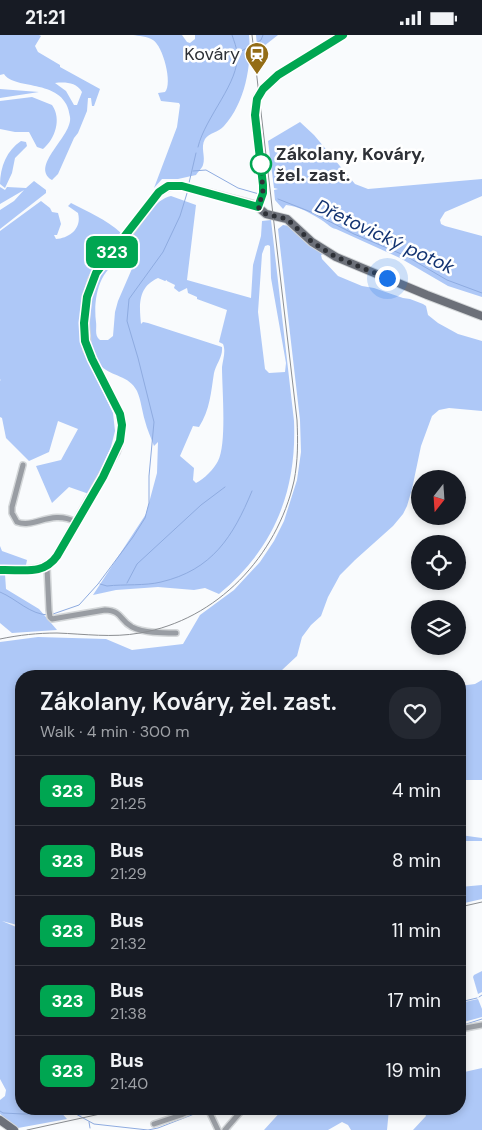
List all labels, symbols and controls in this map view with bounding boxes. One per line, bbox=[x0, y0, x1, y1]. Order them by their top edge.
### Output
text: 21:21 bbox=[25, 5, 66, 30]
station icon: Kováry bbox=[244, 41, 270, 75]
place label: Kováry bbox=[184, 42, 240, 66]
place label: Zákolany, Kováry, žel. zast. bbox=[276, 142, 425, 187]
marker: Zákolany, Kováry, žel. zast. bbox=[250, 153, 272, 175]
water label: Dřetovický potok bbox=[311, 193, 459, 280]
line badge: 323 bbox=[83, 236, 141, 268]
text: 323 bbox=[96, 240, 128, 264]
your location bbox=[375, 266, 400, 291]
north arrow bbox=[411, 470, 466, 525]
map controls bbox=[411, 470, 466, 655]
button: locate bbox=[411, 535, 466, 590]
button: layers bbox=[411, 600, 466, 655]
text: Zákolany, Kováry, žel. zast. bbox=[40, 686, 337, 717]
button: heart bbox=[389, 687, 441, 739]
text: Walk · 4 min · 300 m bbox=[40, 721, 190, 742]
text: Bus bbox=[110, 768, 144, 793]
text: 4 min bbox=[392, 778, 441, 803]
text: 323 bbox=[51, 779, 84, 803]
text: 21:25 bbox=[110, 793, 146, 814]
text: Bus bbox=[110, 838, 144, 863]
text: 8 min bbox=[392, 848, 441, 873]
text: 323 bbox=[51, 849, 84, 873]
text: 21:29 bbox=[110, 863, 147, 884]
text: Bus bbox=[110, 908, 144, 933]
text: 11 min bbox=[392, 918, 441, 943]
text: 323 bbox=[51, 919, 84, 943]
text: 21:32 bbox=[110, 933, 146, 954]
text: Bus bbox=[110, 978, 144, 1003]
text: 17 min bbox=[387, 988, 441, 1013]
text: 323 bbox=[51, 989, 84, 1013]
text: 21:38 bbox=[110, 1003, 147, 1024]
text: Bus bbox=[110, 1048, 144, 1073]
text: 19 min bbox=[386, 1058, 441, 1083]
text: 323 bbox=[51, 1059, 84, 1083]
text: 21:40 bbox=[110, 1073, 148, 1094]

